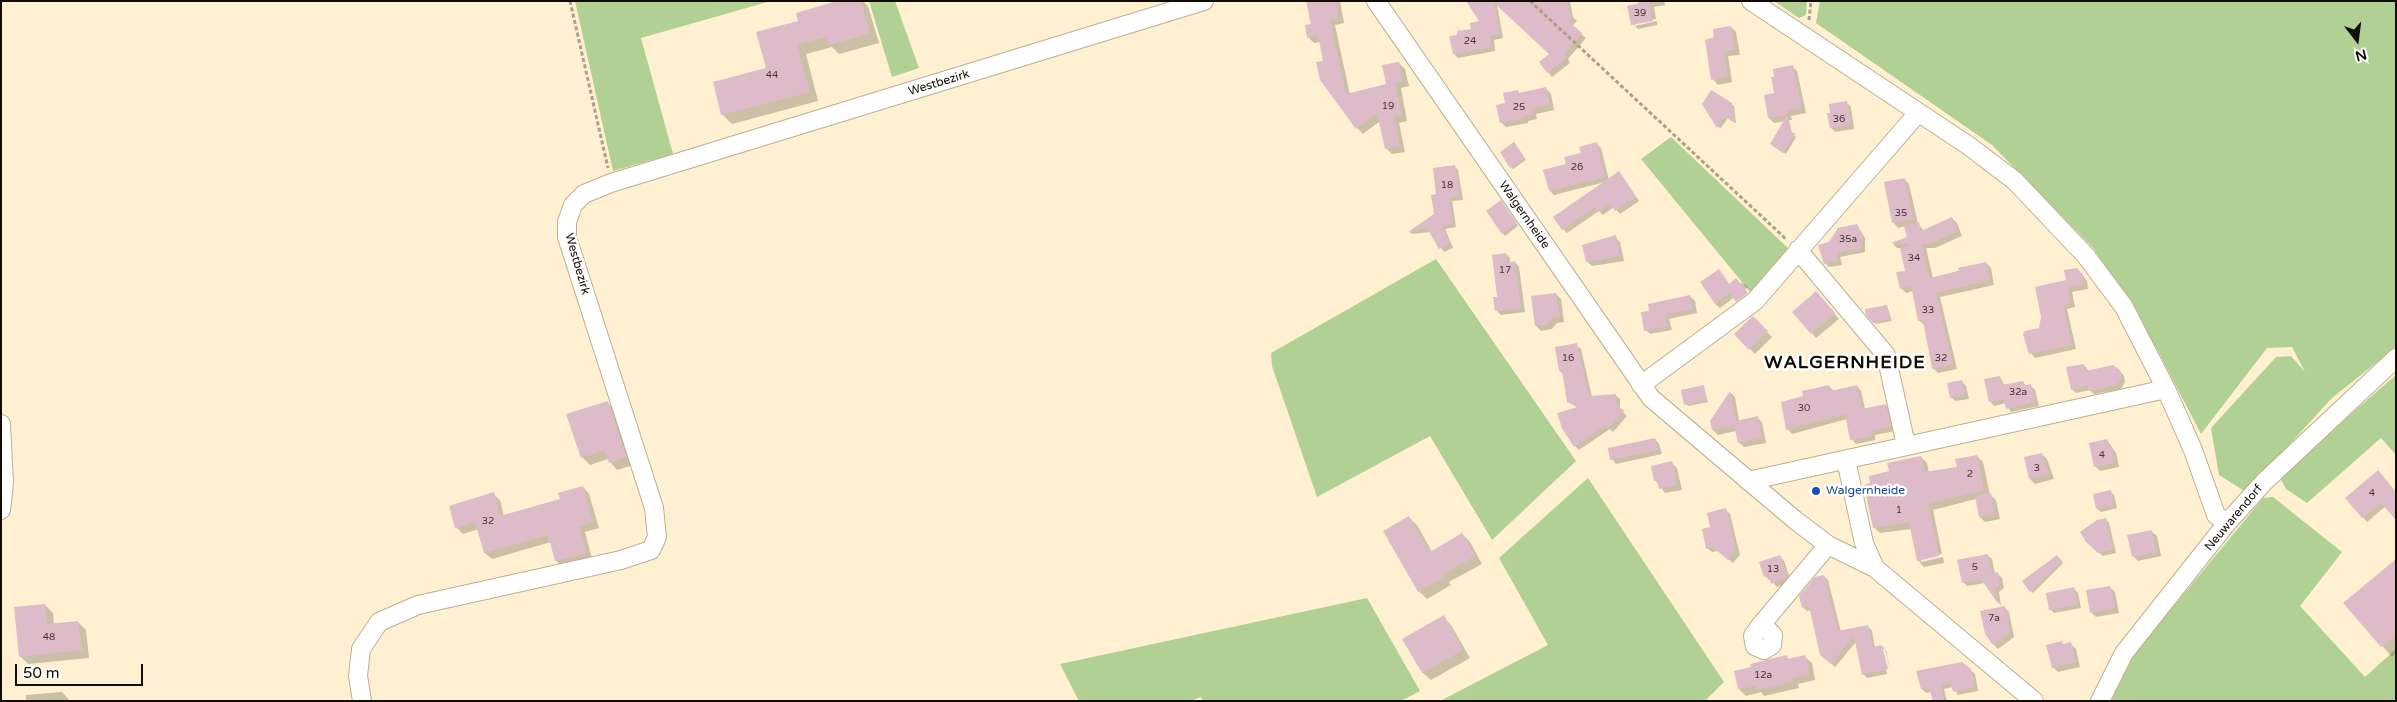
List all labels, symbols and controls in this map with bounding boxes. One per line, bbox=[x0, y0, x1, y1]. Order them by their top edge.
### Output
house number: 39 bbox=[1634, 7, 1646, 19]
north arrow bbox=[2332, 15, 2382, 65]
house number: 24 bbox=[1464, 35, 1476, 47]
text: N bbox=[2353, 45, 2369, 65]
street label: Westbezirk bbox=[907, 67, 971, 99]
house number: 44 bbox=[766, 69, 778, 81]
house number: 19 bbox=[1382, 100, 1394, 112]
house number: 25 bbox=[1513, 101, 1525, 113]
house number: 36 bbox=[1833, 113, 1845, 125]
house number: 26 bbox=[1571, 161, 1583, 173]
street label: Walgernheide bbox=[1495, 178, 1553, 252]
house number: 18 bbox=[1441, 179, 1453, 191]
house number: 35 bbox=[1895, 207, 1907, 219]
street label: Westbezirk bbox=[561, 232, 593, 296]
house number: 35a bbox=[1839, 233, 1857, 245]
house number: 34 bbox=[1908, 252, 1920, 264]
house number: 17 bbox=[1499, 264, 1511, 276]
house number: 33 bbox=[1922, 304, 1934, 316]
house number: 16 bbox=[1562, 352, 1574, 364]
district label: WALGERNHEIDE bbox=[1763, 352, 1927, 374]
house number: 32 bbox=[1935, 352, 1947, 364]
house number: 32a bbox=[2009, 386, 2027, 398]
house number: 30 bbox=[1798, 402, 1810, 414]
house number: 4 bbox=[2099, 449, 2105, 461]
house number: 3 bbox=[2034, 462, 2040, 474]
house number: 2 bbox=[1967, 468, 1973, 480]
street label: Neuwarendorf bbox=[2202, 482, 2266, 554]
place label: Walgernheide bbox=[1826, 484, 1905, 498]
marker: Walgernheide bbox=[1810, 485, 1822, 497]
house number: 4 bbox=[2369, 487, 2375, 499]
house number: 1 bbox=[1896, 504, 1902, 516]
house number: 32 bbox=[482, 515, 494, 527]
house number: 5 bbox=[1972, 561, 1978, 573]
house number: 13 bbox=[1767, 563, 1779, 575]
house number: 7a bbox=[1988, 612, 2000, 624]
house number: 48 bbox=[43, 631, 55, 643]
scale bar bbox=[18, 654, 145, 686]
text: 50 m bbox=[23, 664, 60, 682]
house number: 12a bbox=[1754, 669, 1772, 681]

